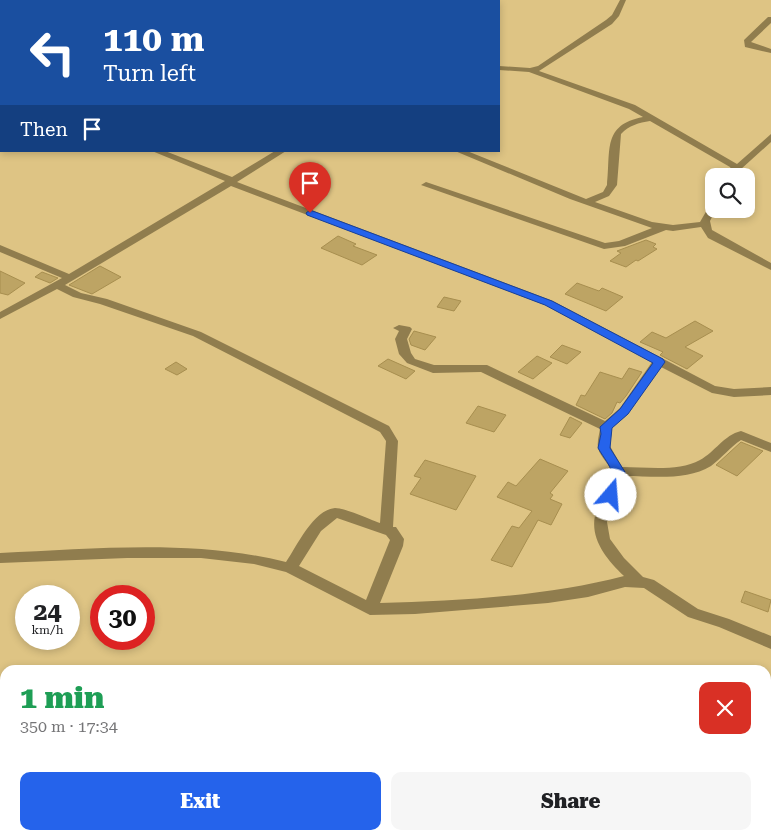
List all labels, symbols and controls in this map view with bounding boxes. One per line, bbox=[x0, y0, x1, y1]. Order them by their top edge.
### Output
text: 110 m bbox=[103, 19, 204, 60]
icon: left bbox=[20, 20, 85, 85]
text: Turn left bbox=[103, 61, 196, 86]
icon: arrive bbox=[78, 115, 106, 143]
text: Then bbox=[20, 118, 68, 141]
pin bbox=[289, 162, 331, 213]
map controls bbox=[705, 168, 755, 218]
button: search bbox=[705, 168, 755, 218]
icon: arrive bbox=[296, 169, 324, 197]
position arrow bbox=[584, 468, 636, 520]
speed limit sign: 30 bbox=[90, 585, 155, 650]
text: 24 bbox=[33, 597, 62, 626]
text: km/h bbox=[31, 623, 64, 637]
text: 1 min bbox=[20, 680, 104, 715]
button: close bbox=[699, 682, 751, 734]
text: 350 m · 17:34 bbox=[20, 717, 118, 736]
button: Exit bbox=[20, 772, 381, 830]
button: Share bbox=[391, 772, 751, 830]

